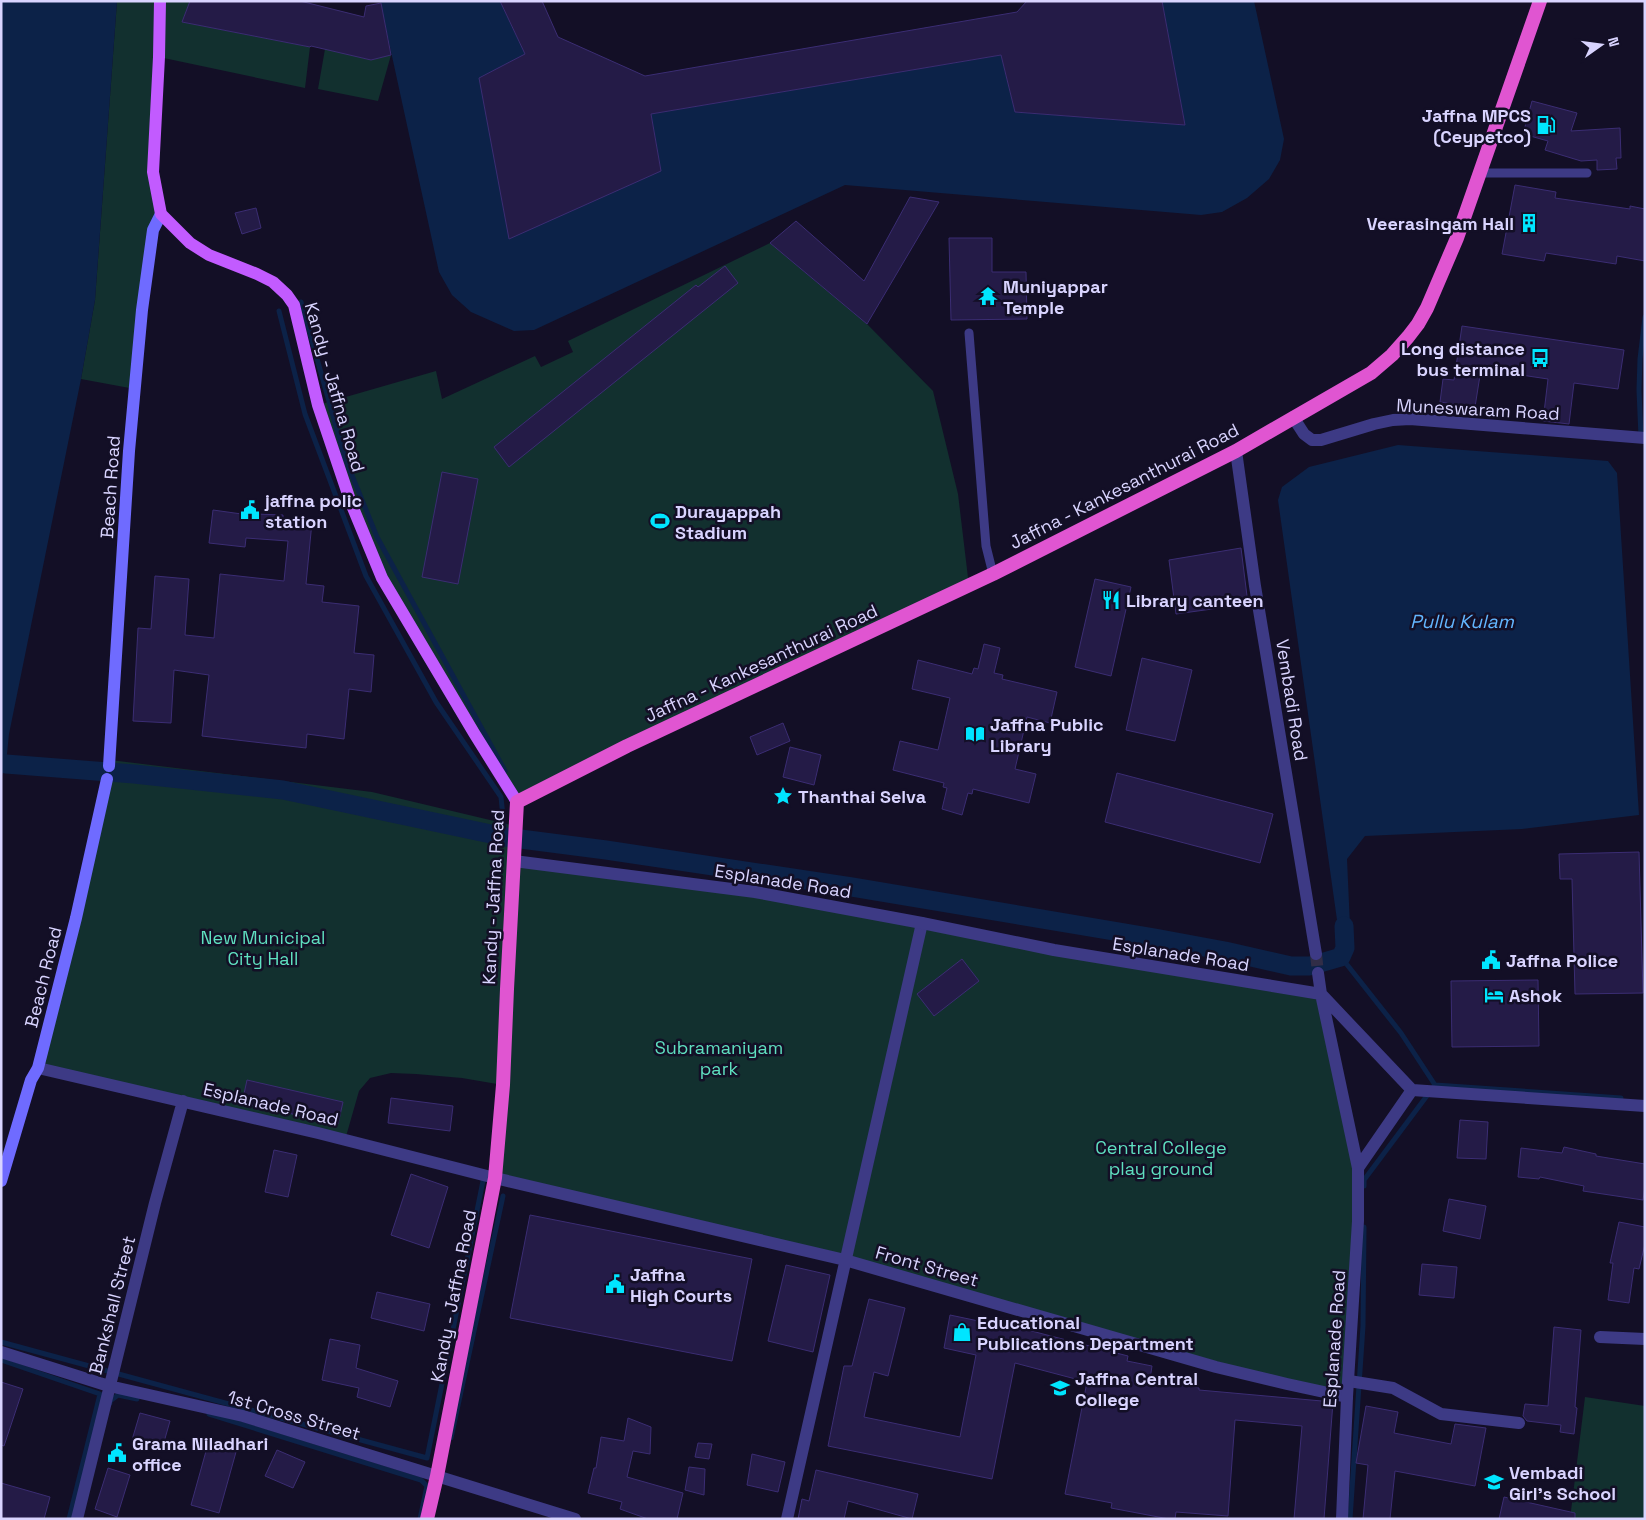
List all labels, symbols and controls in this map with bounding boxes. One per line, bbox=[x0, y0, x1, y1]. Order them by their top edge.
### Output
north arrow bbox=[1576, 20, 1626, 70]
text: N bbox=[1604, 35, 1623, 49]
place label: Jaffna MPCS (Ceypetco) bbox=[1422, 104, 1531, 148]
fuel station icon: Jaffna MPCS (Ceypetco) bbox=[1535, 114, 1557, 136]
place label: Veerasingam Hall bbox=[1366, 212, 1514, 235]
building icon: Veerasingam Hall bbox=[1518, 212, 1540, 234]
place label: Muniyappar Temple bbox=[1003, 275, 1108, 319]
temple icon: Muniyappar Temple bbox=[977, 285, 999, 307]
street label: Kandy - Jaffna Road bbox=[300, 300, 370, 474]
place label: Long distance bus terminal bbox=[1401, 337, 1525, 381]
bus stop icon: Long distance bus terminal bbox=[1529, 347, 1551, 369]
street label: Muneswaram Road bbox=[1396, 393, 1560, 425]
street label: Jaffna - Kankesanthurai Road bbox=[1005, 418, 1243, 554]
street label: Beach Road bbox=[95, 435, 125, 539]
place label: jaffna polic station bbox=[264, 489, 362, 533]
public building icon: jaffna polic station bbox=[239, 499, 261, 521]
place label: Durayappah Stadium bbox=[675, 500, 781, 544]
sports icon: Durayappah Stadium bbox=[649, 510, 671, 532]
restaurant icon: Library canteen bbox=[1100, 589, 1122, 611]
place label: Library canteen bbox=[1126, 589, 1264, 612]
street label: Jaffna - Kankesanthurai Road bbox=[641, 599, 881, 727]
water label: Pullu Kulam bbox=[1410, 609, 1515, 634]
street label: Vembadi Road bbox=[1271, 637, 1313, 763]
place label: Jaffna Public Library bbox=[990, 713, 1103, 757]
library icon: Jaffna Public Library bbox=[964, 723, 986, 745]
place icon: Thanthai Selva bbox=[772, 785, 794, 807]
place label: Thanthai Selva bbox=[798, 785, 927, 808]
street label: Kandy - Jaffna Road bbox=[477, 809, 509, 985]
street label: Esplanade Road bbox=[713, 859, 853, 903]
street label: Beach Road bbox=[19, 924, 67, 1030]
park label: New Municipal City Hall bbox=[200, 926, 326, 970]
street label: Esplanade Road bbox=[1111, 932, 1251, 976]
public building icon: Jaffna Police bbox=[1480, 949, 1502, 971]
place label: Jaffna Police bbox=[1506, 949, 1618, 972]
hotel icon: Ashok bbox=[1483, 984, 1505, 1006]
place label: Ashok bbox=[1509, 984, 1562, 1007]
park label: Subramaniyam park bbox=[655, 1036, 783, 1080]
street label: Esplanade Road bbox=[201, 1077, 341, 1131]
park label: Central College play ground bbox=[1095, 1136, 1227, 1180]
street label: Kandy - Jaffna Road bbox=[425, 1208, 481, 1384]
street label: Bankshall Street bbox=[84, 1233, 140, 1377]
street label: Front Street bbox=[873, 1240, 981, 1292]
place label: Jaffna High Courts bbox=[630, 1263, 732, 1307]
street label: Esplanade Road bbox=[1318, 1269, 1350, 1409]
public building icon: Jaffna High Courts bbox=[604, 1273, 626, 1295]
place label: Educational Publications Department bbox=[977, 1311, 1194, 1355]
shop icon: Educational Publications Department bbox=[951, 1321, 973, 1343]
place label: Jaffna Central College bbox=[1075, 1367, 1198, 1411]
school or university icon: Jaffna Central College bbox=[1049, 1377, 1071, 1399]
street label: 1st Cross Street bbox=[225, 1385, 363, 1445]
place label: Grama Niladhari office bbox=[132, 1432, 268, 1476]
public building icon: Grama Niladhari office bbox=[106, 1442, 128, 1464]
place label: Vembadi Girl's School bbox=[1509, 1461, 1616, 1505]
school or university icon: Vembadi Girl's School bbox=[1483, 1471, 1505, 1493]

